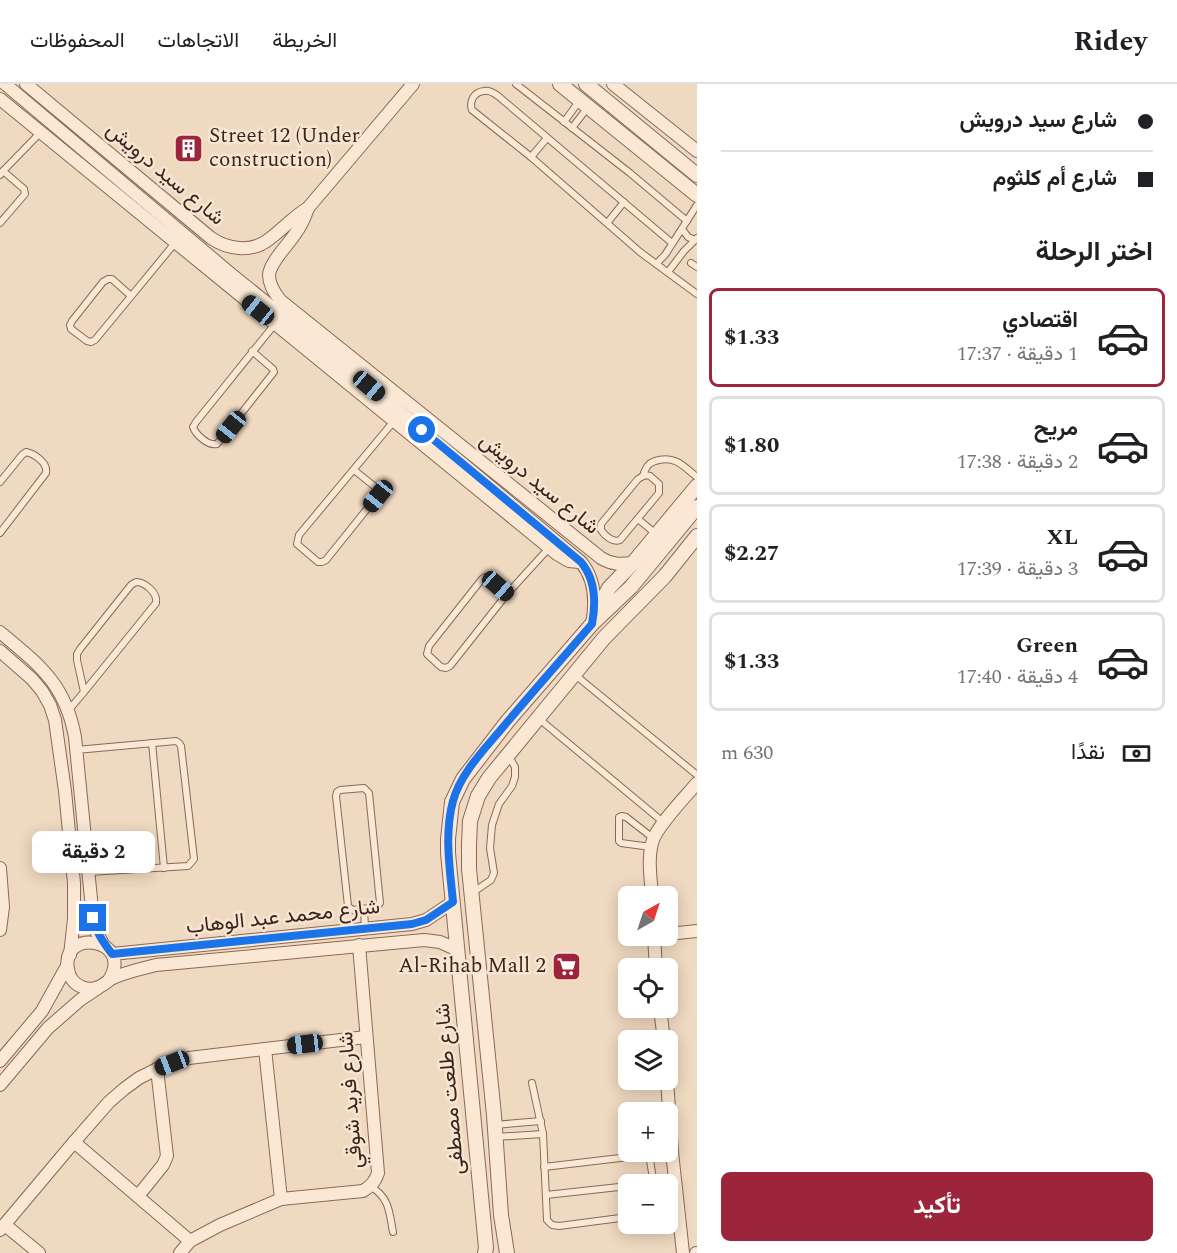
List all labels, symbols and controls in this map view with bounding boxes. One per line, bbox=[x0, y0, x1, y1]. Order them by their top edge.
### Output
text: Ridey bbox=[1073, 20, 1147, 63]
text: المحفوظات bbox=[30, 25, 125, 57]
text: الاتجاهات bbox=[158, 25, 239, 57]
text: الخريطة bbox=[272, 25, 337, 57]
text: شارع سيد درويش bbox=[960, 104, 1117, 137]
street label: شارع سيد درويش bbox=[98, 115, 232, 233]
place label: Street 12 (Under construction) bbox=[209, 120, 360, 176]
building icon: Street 12 (Under construction) bbox=[172, 132, 204, 164]
text: شارع أم كلثوم bbox=[993, 162, 1117, 195]
text: اختر الرحلة bbox=[1036, 231, 1153, 273]
car bbox=[238, 292, 278, 328]
text: اقتصادي bbox=[1002, 304, 1078, 337]
icon: car bbox=[1096, 311, 1150, 365]
text: $1.33 bbox=[724, 321, 779, 354]
text: 1 دقيقة · 17:37 bbox=[957, 339, 1078, 369]
car bbox=[349, 368, 389, 404]
car bbox=[213, 407, 249, 447]
text: مريح bbox=[1034, 412, 1078, 445]
route start bbox=[408, 416, 435, 443]
icon: car bbox=[1096, 419, 1150, 473]
street label: شارع سيد درويش bbox=[472, 425, 606, 543]
text: $1.80 bbox=[724, 429, 779, 462]
text: 2 دقيقة · 17:38 bbox=[957, 447, 1078, 477]
car bbox=[360, 476, 396, 516]
text: XL bbox=[1047, 521, 1078, 554]
icon: car bbox=[1096, 527, 1150, 581]
text: $2.27 bbox=[724, 537, 779, 570]
text: 3 دقيقة · 17:39 bbox=[957, 554, 1078, 584]
car bbox=[479, 567, 517, 605]
text: Green bbox=[1016, 629, 1078, 662]
icon: car bbox=[1096, 635, 1150, 689]
text: $1.33 bbox=[724, 645, 779, 678]
text: 4 دقيقة · 17:40 bbox=[957, 662, 1078, 692]
text: نقدًا bbox=[1071, 736, 1105, 769]
icon: cash bbox=[1120, 737, 1153, 770]
text: 630 m bbox=[721, 738, 773, 768]
callout: 2 دقيقة bbox=[32, 831, 154, 873]
text: 2 دقيقة bbox=[62, 837, 125, 867]
north arrow bbox=[618, 886, 678, 946]
map controls bbox=[618, 886, 678, 1234]
street label: شارع محمد عبد الوهاب bbox=[184, 891, 382, 943]
route end bbox=[79, 904, 106, 931]
place label: Al-Rihab Mall 2 bbox=[398, 950, 546, 982]
supermarket icon: Al-Rihab Mall 2 bbox=[551, 950, 583, 982]
button: locate bbox=[618, 958, 678, 1018]
street label: شارع طلعت مصطفى bbox=[427, 1002, 473, 1176]
street label: شارع فريد شوقي bbox=[330, 1030, 372, 1170]
button: layers bbox=[618, 1030, 678, 1090]
car bbox=[286, 1033, 324, 1055]
car bbox=[152, 1048, 192, 1078]
button: + bbox=[618, 1102, 678, 1162]
button: تأكيد bbox=[721, 1172, 1153, 1241]
button: − bbox=[618, 1174, 678, 1234]

